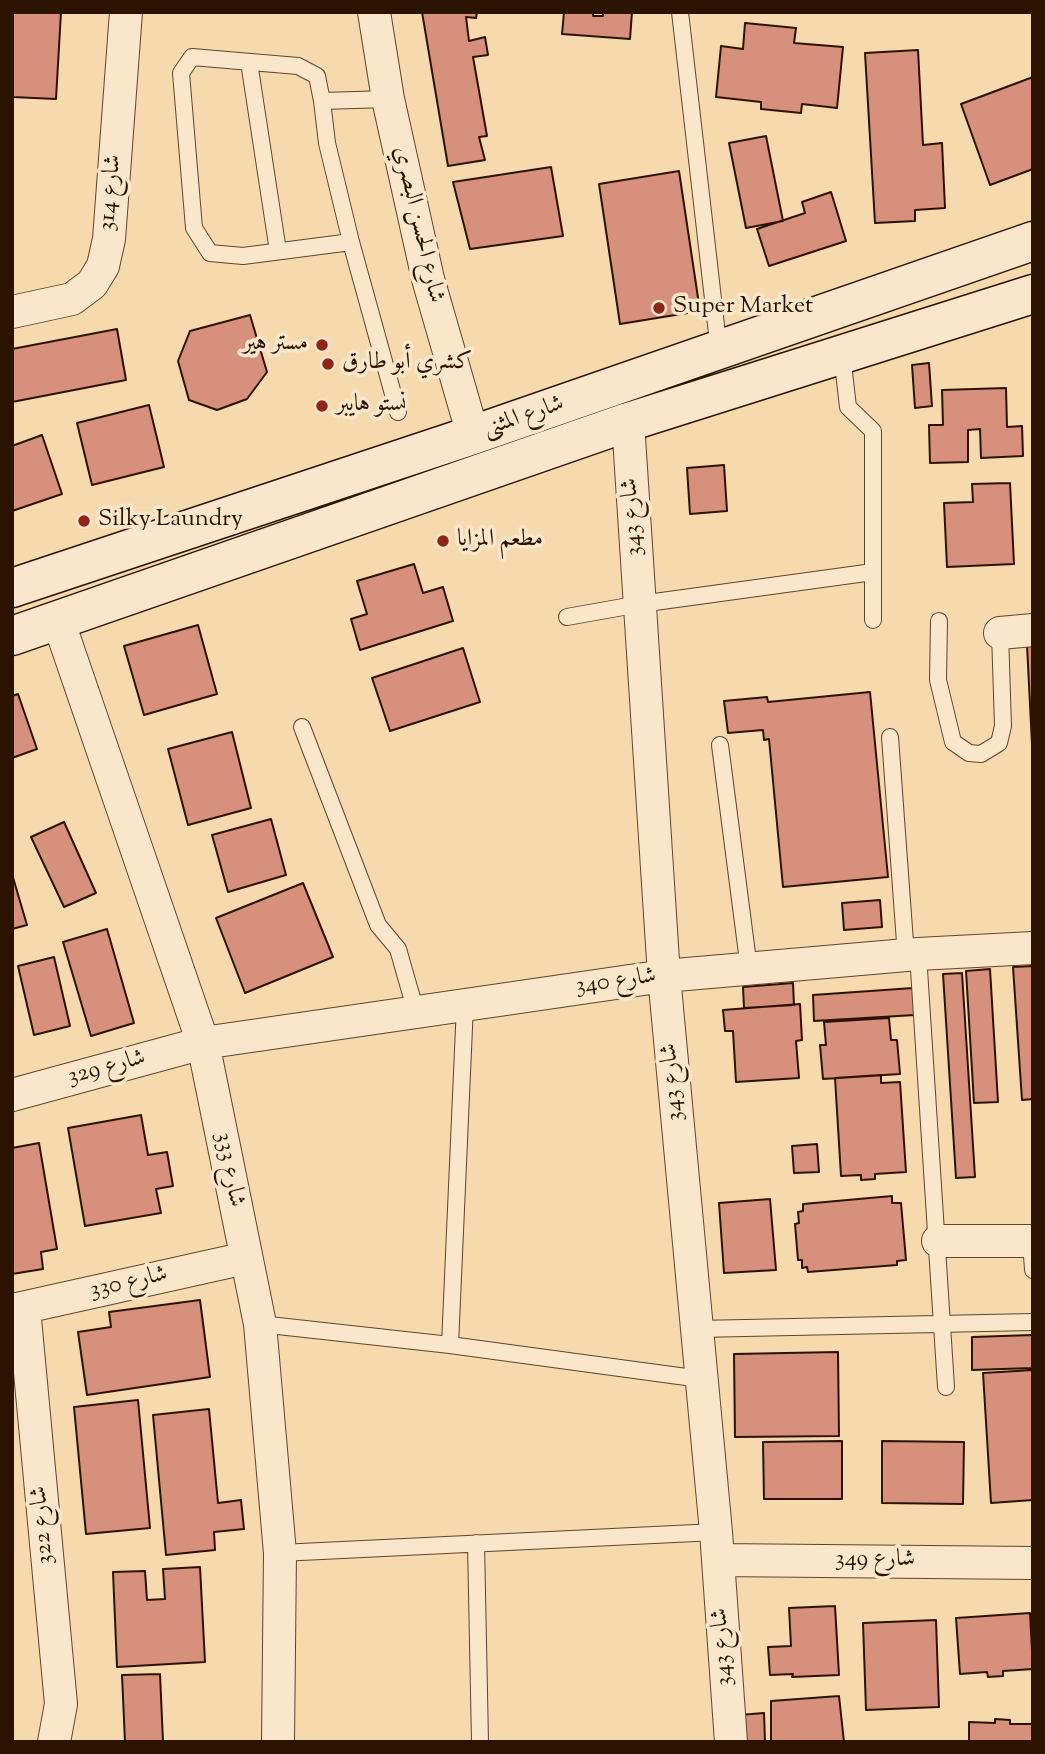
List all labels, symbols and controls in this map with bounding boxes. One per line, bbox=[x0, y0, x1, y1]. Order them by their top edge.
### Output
street label: شارع الحسن البصري bbox=[385, 144, 449, 306]
street label: شارع 314 bbox=[94, 154, 130, 232]
place label: Super Market bbox=[673, 294, 813, 322]
marker: Super Market bbox=[651, 300, 667, 316]
place label: مستر هير bbox=[243, 331, 308, 359]
marker: مستر هير bbox=[314, 337, 330, 353]
place label: كشري أبو طارق bbox=[342, 350, 472, 378]
marker: كشري أبو طارق bbox=[320, 356, 336, 372]
street label: شارع المثنى bbox=[480, 391, 568, 445]
place label: نستو هايبر bbox=[336, 392, 406, 420]
marker: نستو هايبر bbox=[314, 398, 330, 414]
street label: شارع 343 bbox=[617, 477, 651, 557]
place label: Silky Laundry bbox=[98, 507, 243, 535]
marker: Silky Laundry bbox=[76, 513, 92, 529]
place label: مطعم المزايا bbox=[457, 527, 543, 555]
marker: مطعم المزايا bbox=[435, 533, 451, 549]
street label: شارع 340 bbox=[574, 963, 658, 1003]
street label: شارع 343 bbox=[656, 1042, 692, 1122]
street label: شارع 329 bbox=[65, 1045, 149, 1093]
street label: شارع 333 bbox=[207, 1130, 249, 1210]
street label: شارع 330 bbox=[87, 1261, 171, 1307]
street label: شارع 322 bbox=[26, 1484, 62, 1566]
street label: شارع 349 bbox=[835, 1547, 915, 1575]
street label: شارع 343 bbox=[707, 1607, 741, 1687]

